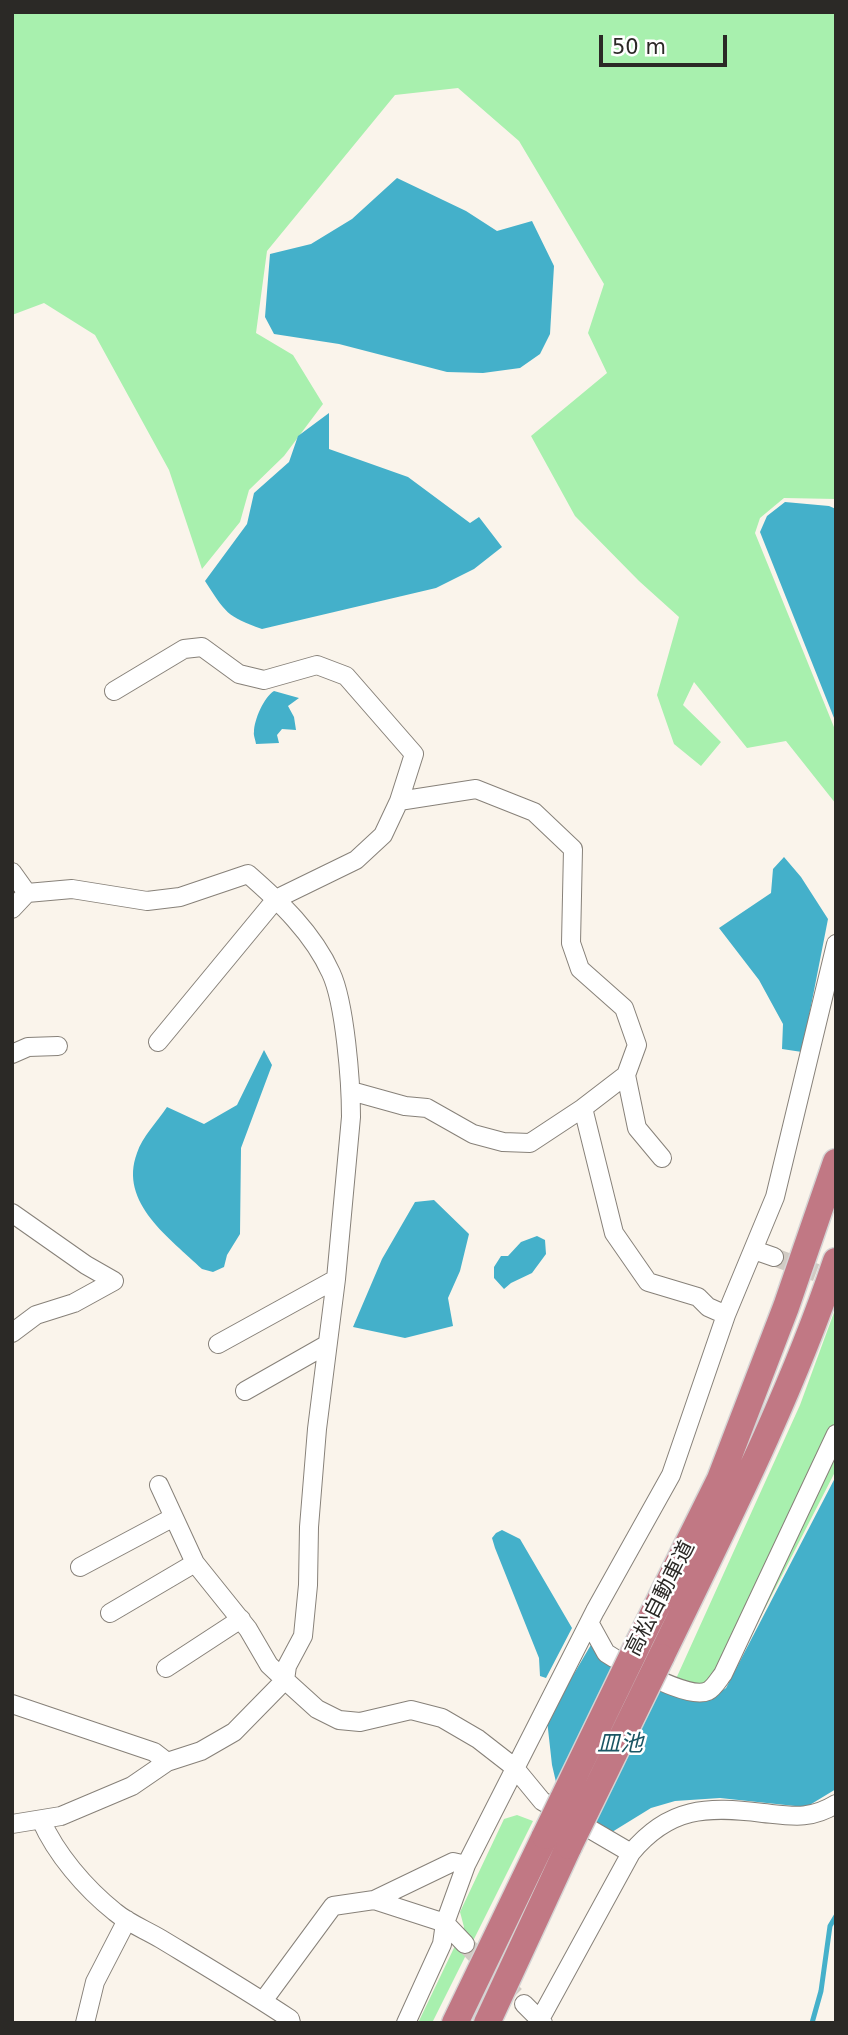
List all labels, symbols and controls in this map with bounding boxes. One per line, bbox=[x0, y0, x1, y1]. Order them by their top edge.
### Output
scale bar bbox=[603, 21, 731, 65]
text: 50 m bbox=[612, 35, 666, 59]
street label: 高松自動車道 bbox=[621, 1537, 701, 1661]
water label: 皿池 bbox=[597, 1731, 643, 1759]

